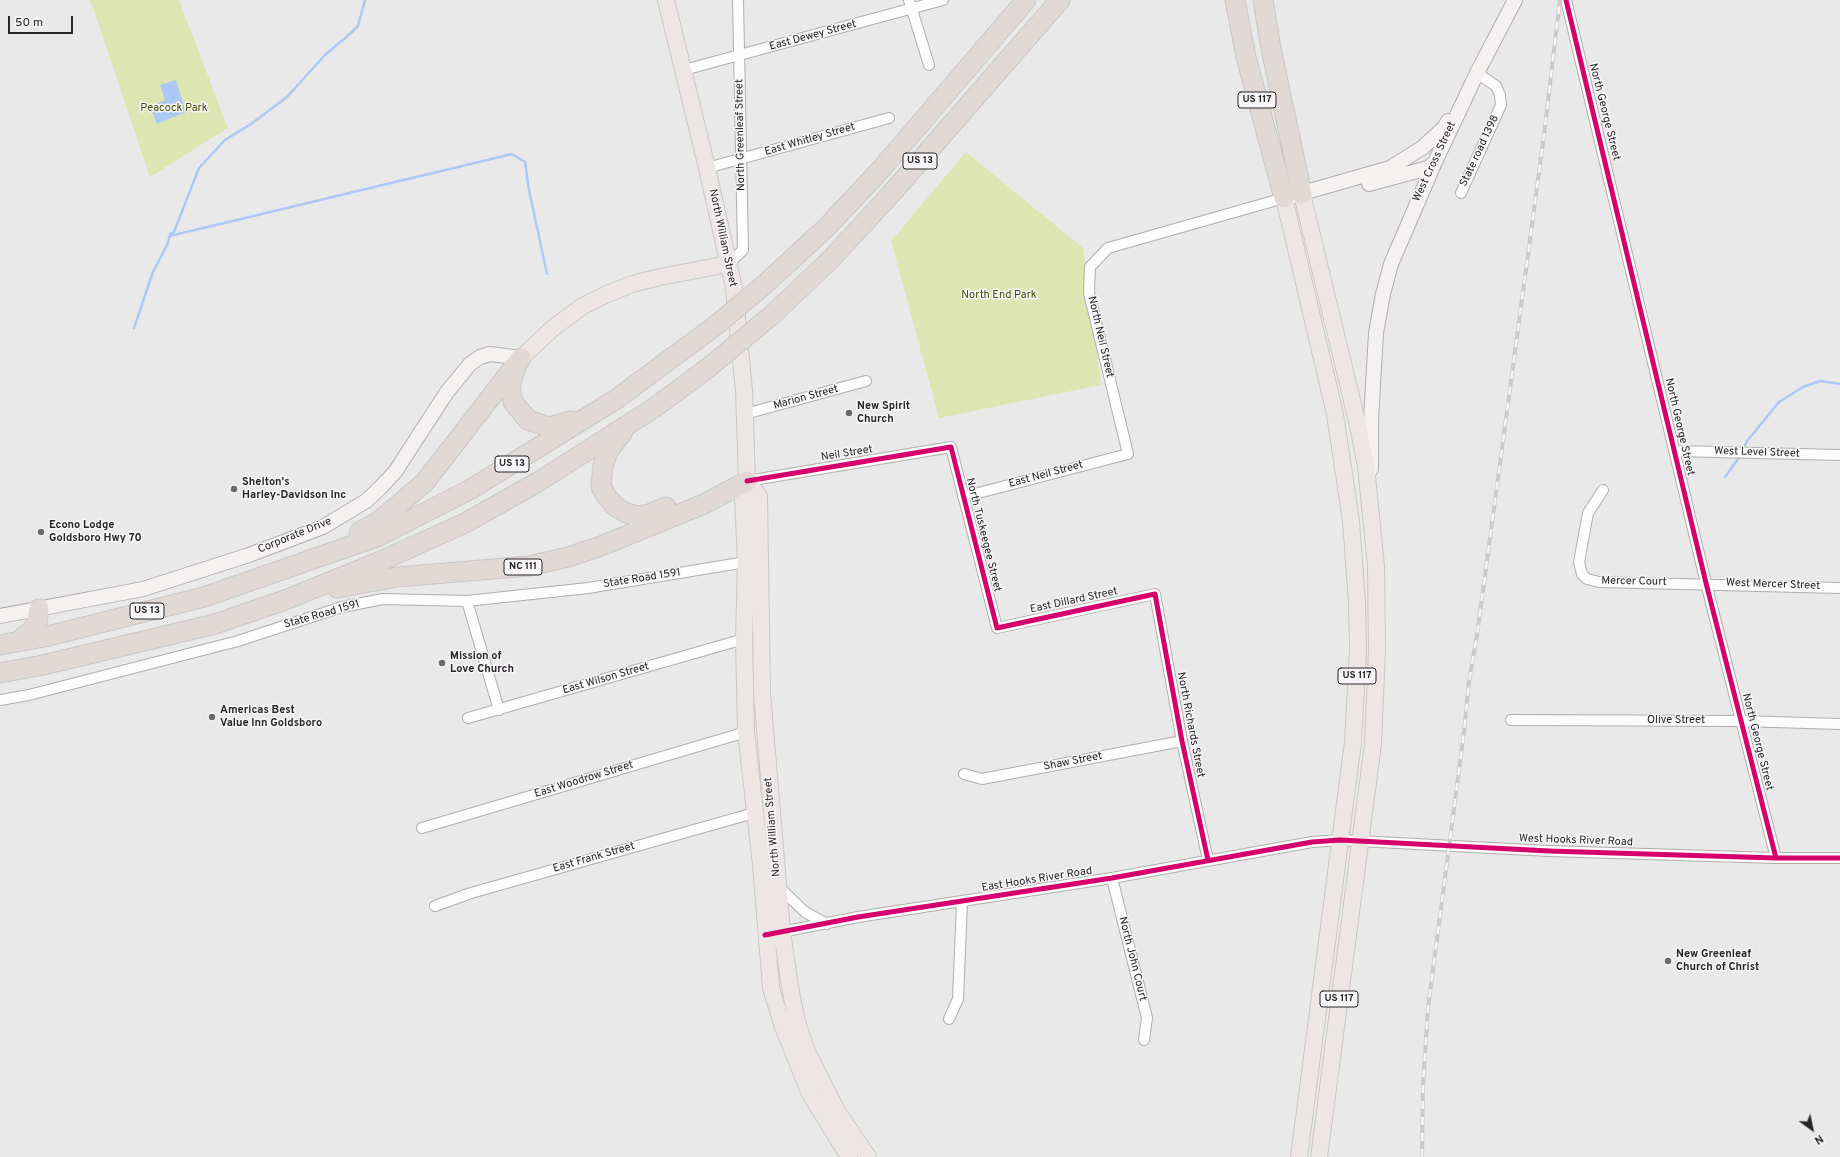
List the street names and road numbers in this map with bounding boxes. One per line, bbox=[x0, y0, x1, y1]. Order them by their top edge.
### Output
street label: East Dewey Street bbox=[768, 18, 858, 54]
street label: North George Street bbox=[1586, 62, 1622, 162]
street label: North Greenleaf Street bbox=[733, 79, 749, 191]
road number: US 117 bbox=[1238, 92, 1276, 108]
street label: State road 1398 bbox=[1458, 113, 1502, 189]
street label: West Cross Street bbox=[1411, 120, 1459, 204]
street label: East Whitley Street bbox=[763, 121, 857, 159]
road number: US 13 bbox=[903, 153, 937, 169]
street label: North William Street bbox=[705, 188, 739, 288]
street label: North Neil Street bbox=[1084, 295, 1116, 379]
street label: North George Street bbox=[1661, 377, 1697, 477]
street label: Marion Street bbox=[772, 383, 840, 413]
street label: Neil Street bbox=[820, 443, 874, 465]
street label: West Level Street bbox=[1714, 445, 1800, 461]
road number: US 13 bbox=[495, 456, 529, 472]
street label: East Neil Street bbox=[1007, 459, 1085, 491]
street label: North Tuskeegee Street bbox=[962, 477, 1004, 593]
street label: Corporate Drive bbox=[256, 515, 334, 557]
road number: NC 111 bbox=[504, 559, 542, 575]
street label: State Road 1591 bbox=[602, 566, 682, 592]
street label: Mercer Court bbox=[1601, 575, 1667, 589]
street label: West Mercer Street bbox=[1726, 577, 1820, 593]
street label: East Dillard Street bbox=[1029, 585, 1119, 617]
street label: State Road 1591 bbox=[283, 598, 361, 632]
road number: US 13 bbox=[130, 603, 164, 619]
street label: East Wilson Street bbox=[561, 660, 651, 698]
road number: US 117 bbox=[1338, 668, 1376, 684]
street label: North Richards Street bbox=[1173, 671, 1207, 779]
street label: North George Street bbox=[1739, 692, 1775, 792]
street label: Olive Street bbox=[1647, 714, 1705, 728]
street label: Shaw Street bbox=[1043, 750, 1103, 774]
street label: East Woodrow Street bbox=[533, 759, 635, 801]
street label: North William Street bbox=[762, 777, 784, 877]
street label: West Hooks River Road bbox=[1519, 832, 1633, 850]
street label: East Frank Street bbox=[552, 840, 636, 876]
street label: East Hooks River Road bbox=[981, 865, 1093, 895]
street label: North John Court bbox=[1115, 915, 1149, 1003]
road number: US 117 bbox=[1320, 991, 1358, 1007]

